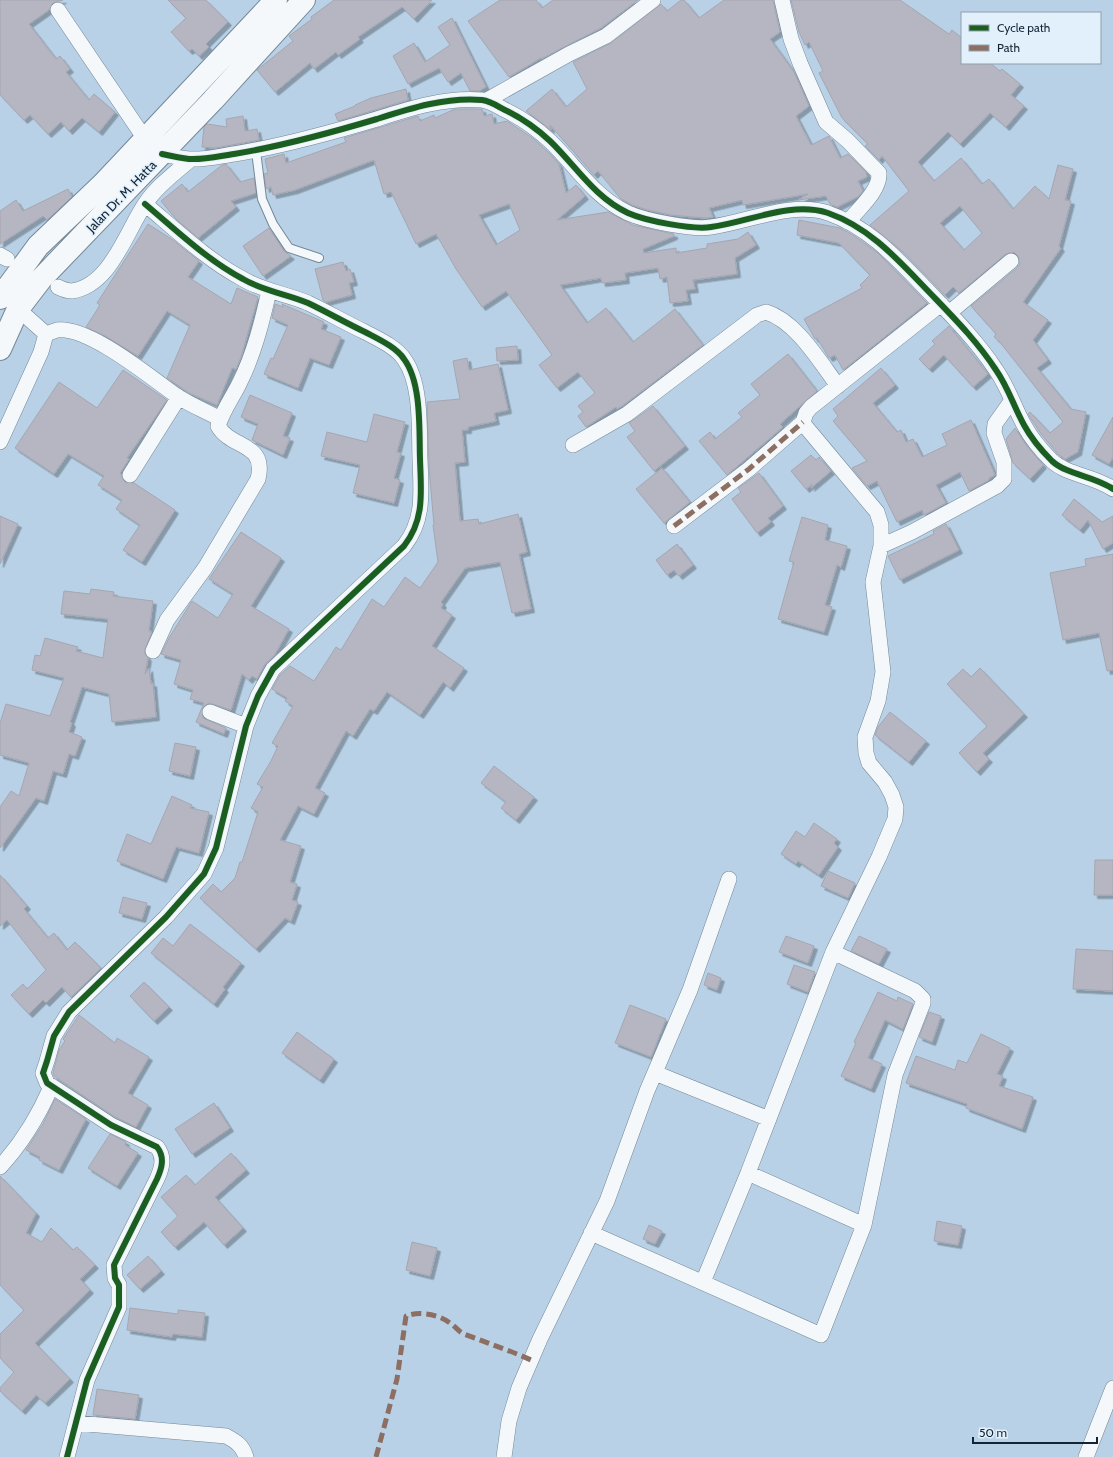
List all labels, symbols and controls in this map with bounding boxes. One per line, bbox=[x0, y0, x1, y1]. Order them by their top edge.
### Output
legend bbox=[961, 12, 1101, 64]
text: Cycle path bbox=[997, 20, 1050, 35]
text: Path bbox=[997, 40, 1020, 55]
street label: Jalan Dr. M. Hatta bbox=[82, 156, 160, 236]
scale bar bbox=[973, 1419, 1097, 1445]
text: 50 m bbox=[979, 1425, 1007, 1440]

